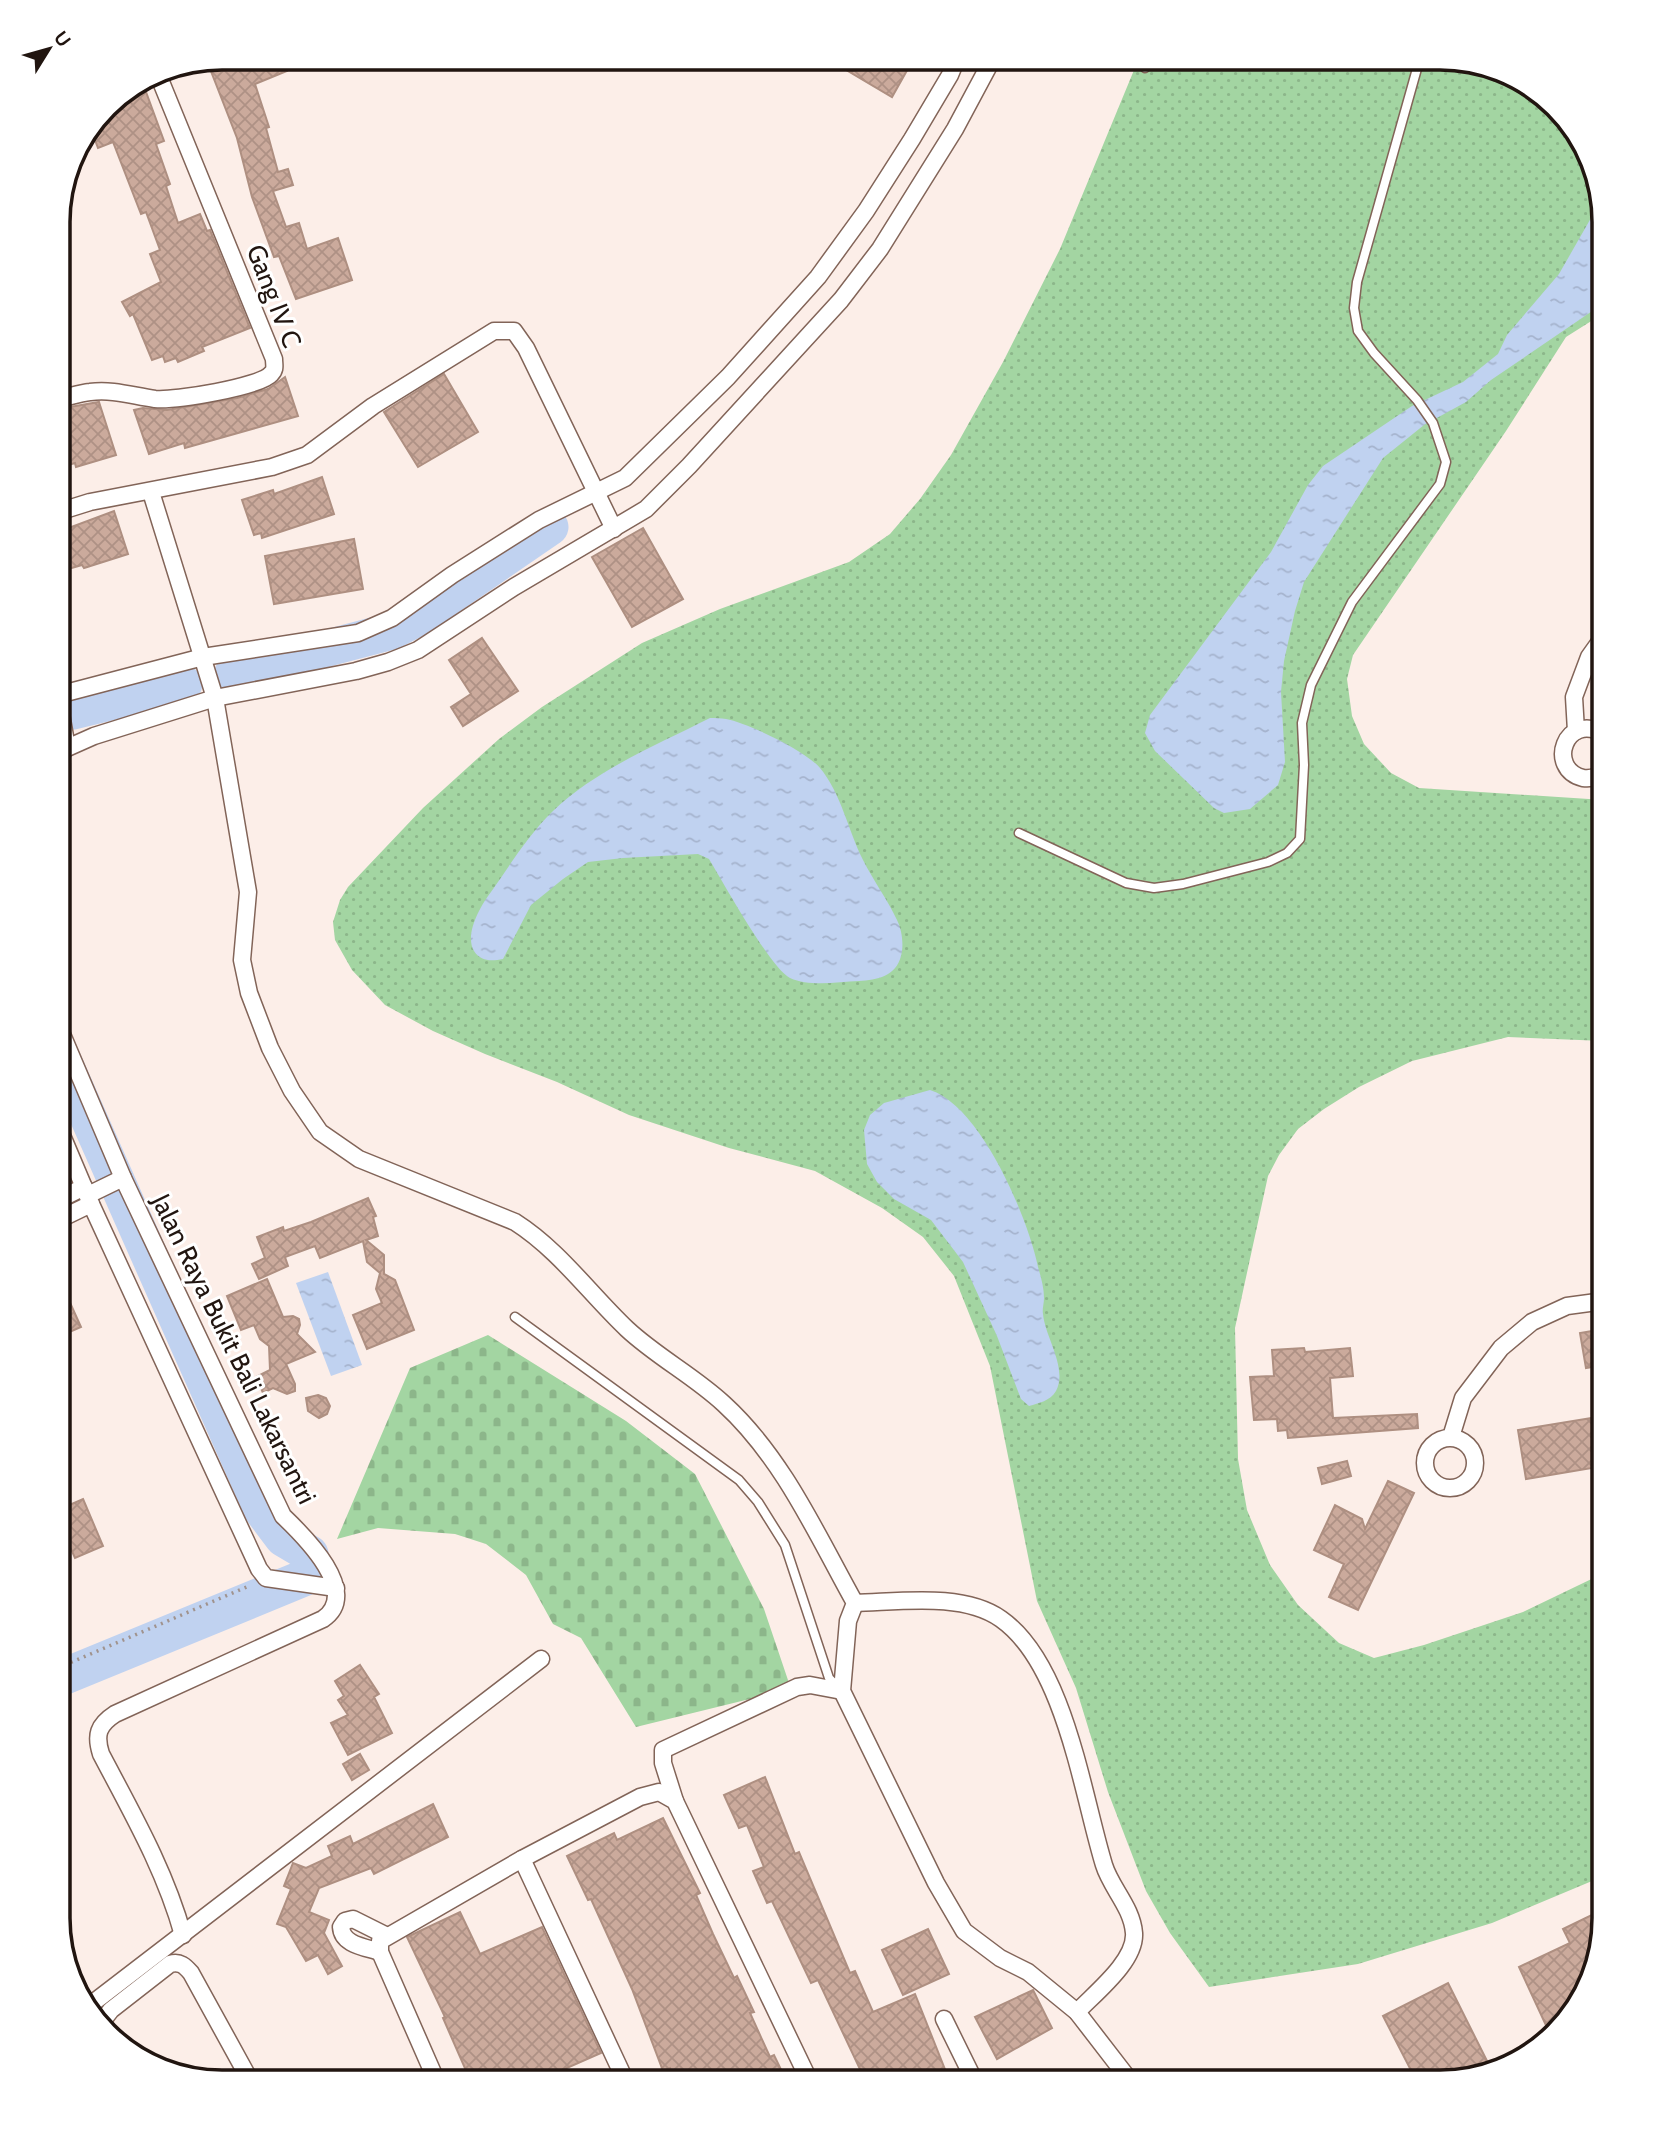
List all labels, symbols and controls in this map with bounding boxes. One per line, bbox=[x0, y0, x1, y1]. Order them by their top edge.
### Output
north arrow bbox=[14, 14, 84, 84]
text: U bbox=[49, 27, 75, 51]
street label: Gang IV C bbox=[240, 240, 308, 352]
street label: Jalan Raya Bukit Bali Lakarsantri bbox=[144, 1188, 323, 1509]

